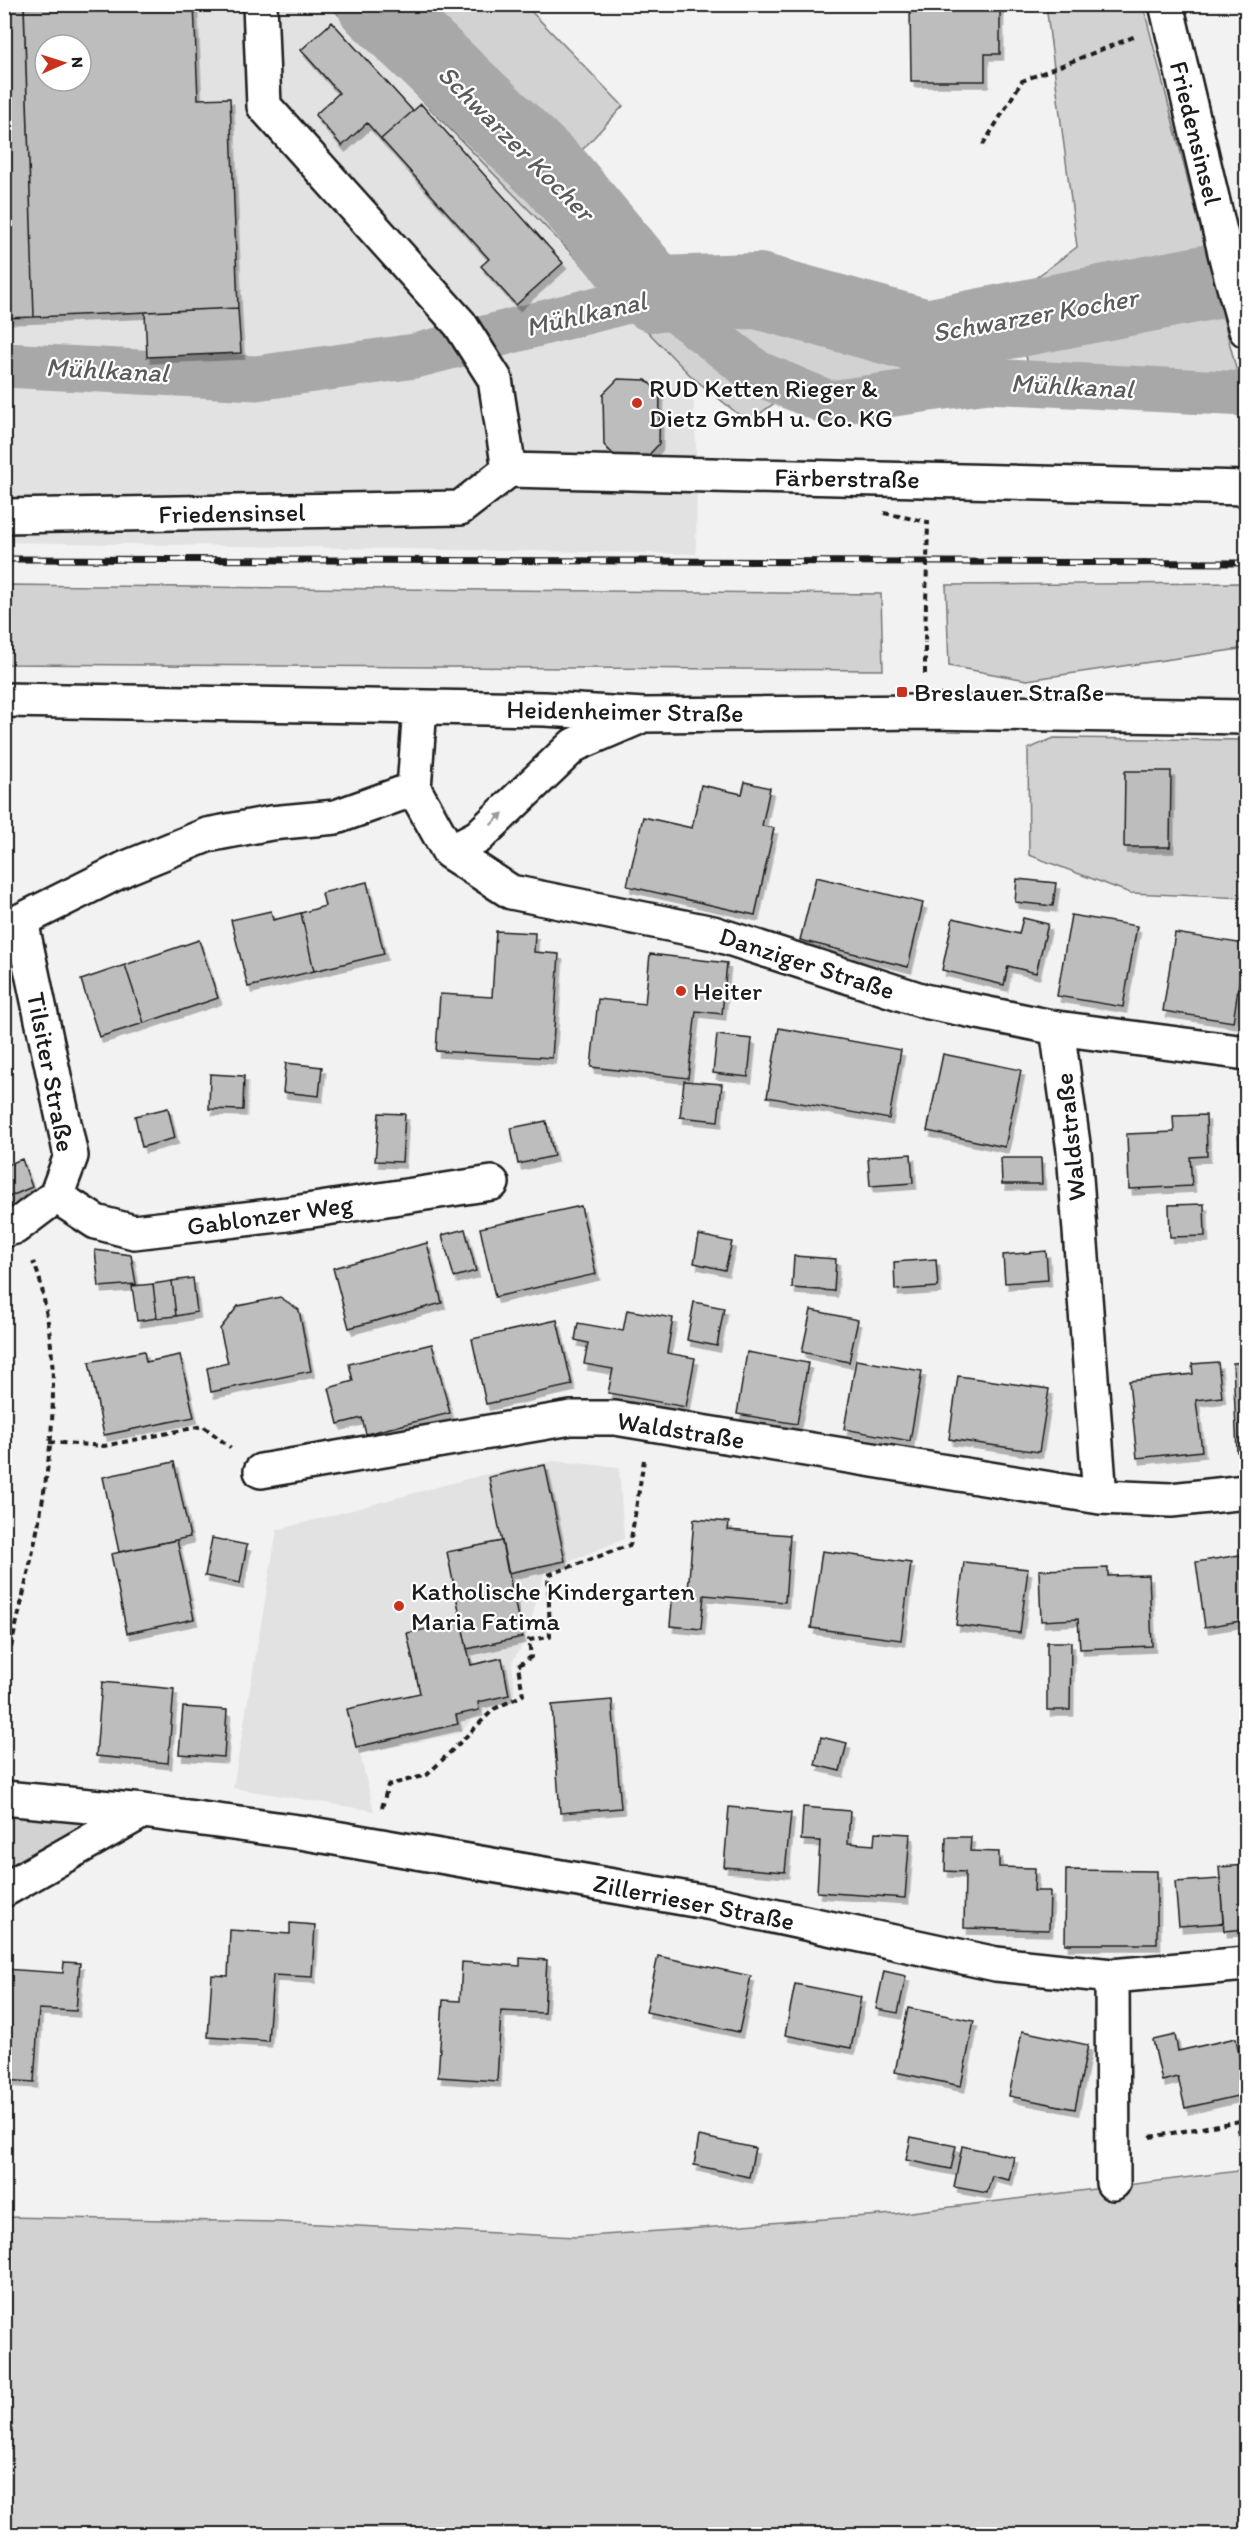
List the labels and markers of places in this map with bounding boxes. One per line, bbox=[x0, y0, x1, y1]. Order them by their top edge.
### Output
place label: RUD Ketten Rieger & Dietz GmbH u. Co. KG bbox=[649, 372, 893, 434]
marker: RUD Ketten Rieger & Dietz GmbH u. Co. KG bbox=[630, 396, 644, 410]
place label: Breslauer Straße bbox=[914, 676, 1104, 708]
marker: Breslauer Straße bbox=[895, 685, 909, 699]
place label: Heiter bbox=[693, 975, 762, 1007]
marker: Heiter bbox=[674, 984, 688, 998]
place label: Katholische Kindergarten Maria Fatima bbox=[411, 1575, 695, 1637]
marker: Katholische Kindergarten Maria Fatima bbox=[392, 1599, 406, 1613]

